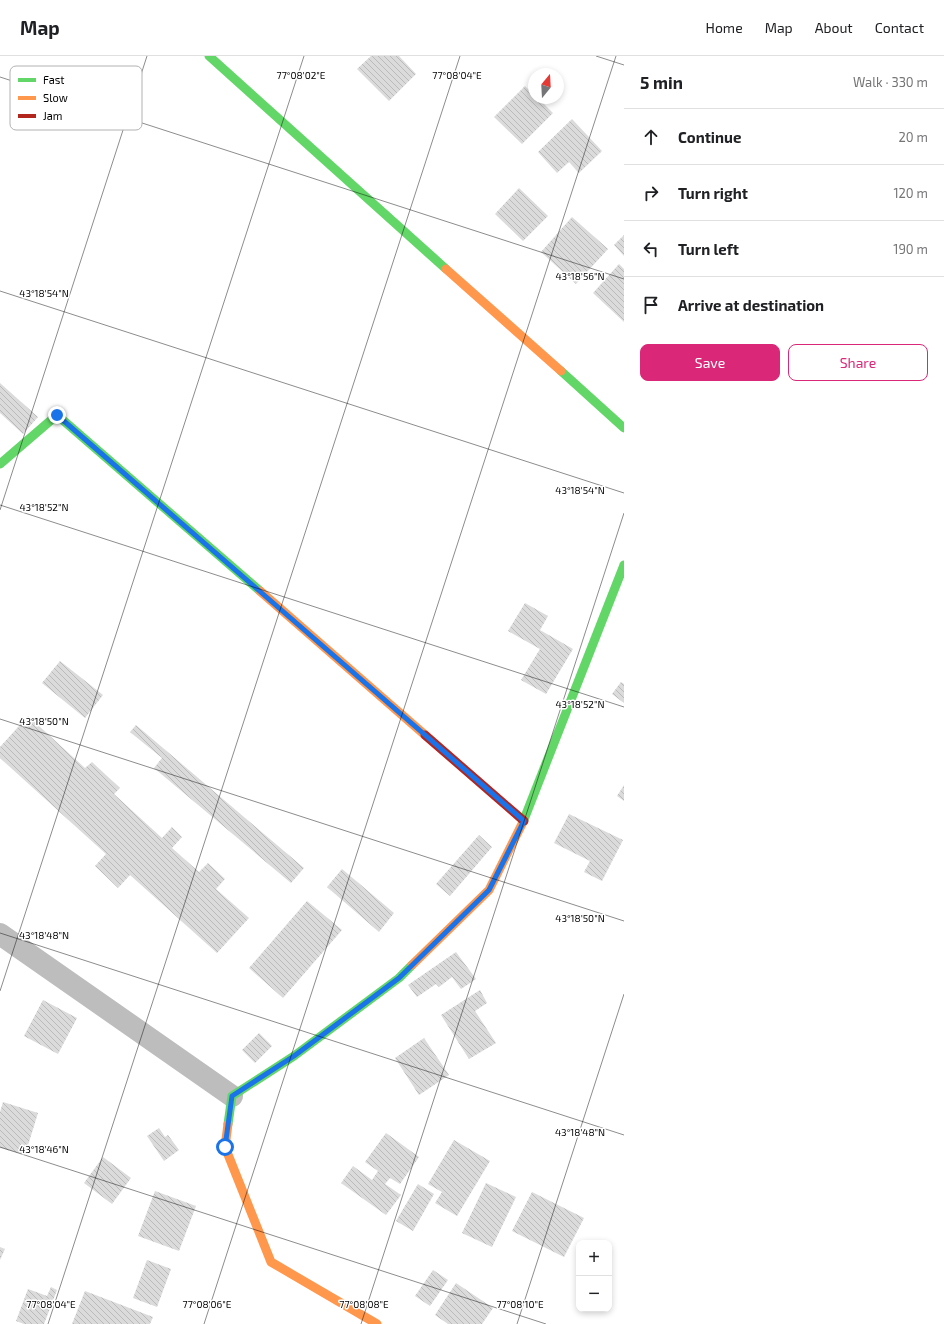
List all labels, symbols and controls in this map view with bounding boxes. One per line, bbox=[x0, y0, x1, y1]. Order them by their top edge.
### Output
text: Map bbox=[20, 16, 60, 39]
text: Home bbox=[706, 19, 743, 36]
text: Map bbox=[765, 19, 793, 36]
text: About bbox=[815, 19, 853, 36]
text: Contact bbox=[875, 19, 924, 36]
legend bbox=[10, 66, 142, 130]
north arrow bbox=[528, 68, 564, 104]
text: 77°08'02"E bbox=[277, 69, 326, 81]
text: 77°08'04"E bbox=[432, 69, 482, 81]
text: 5 min bbox=[640, 72, 683, 92]
text: Fast bbox=[43, 73, 65, 86]
text: Walk · 330 m bbox=[853, 74, 928, 90]
text: Slow bbox=[43, 91, 68, 104]
text: Jam bbox=[43, 109, 62, 122]
icon: ahead bbox=[640, 126, 662, 148]
text: Continue bbox=[678, 128, 741, 146]
text: 20 m bbox=[899, 129, 928, 145]
icon: right bbox=[640, 182, 662, 204]
text: Turn right bbox=[678, 184, 748, 202]
text: 120 m bbox=[893, 185, 928, 201]
icon: left bbox=[640, 238, 662, 260]
text: Turn left bbox=[678, 240, 739, 258]
text: 190 m bbox=[893, 241, 928, 257]
text: 43°18'56"N bbox=[555, 270, 605, 282]
text: 43°18'54"N bbox=[19, 287, 69, 299]
icon: arrive bbox=[640, 294, 662, 316]
text: Arrive at destination bbox=[678, 296, 824, 314]
button: Save bbox=[640, 344, 780, 381]
button: Share bbox=[788, 344, 928, 381]
route end bbox=[48, 406, 66, 424]
text: 43°18'54"N bbox=[555, 484, 605, 496]
text: 43°18'52"N bbox=[19, 501, 69, 513]
text: 43°18'52"N bbox=[555, 698, 605, 710]
text: 43°18'50"N bbox=[19, 715, 69, 727]
text: 43°18'50"N bbox=[555, 912, 605, 924]
text: 43°18'48"N bbox=[19, 929, 69, 941]
text: 43°18'48"N bbox=[555, 1126, 605, 1138]
route start bbox=[216, 1138, 234, 1156]
text: 43°18'46"N bbox=[19, 1143, 69, 1155]
map controls bbox=[576, 1240, 612, 1312]
button: + bbox=[576, 1240, 612, 1276]
button: − bbox=[576, 1276, 612, 1312]
text: 77°08'04"E bbox=[26, 1298, 76, 1310]
text: 77°08'06"E bbox=[183, 1298, 232, 1310]
text: 77°08'08"E bbox=[339, 1298, 389, 1310]
text: 77°08'10"E bbox=[496, 1298, 544, 1310]

